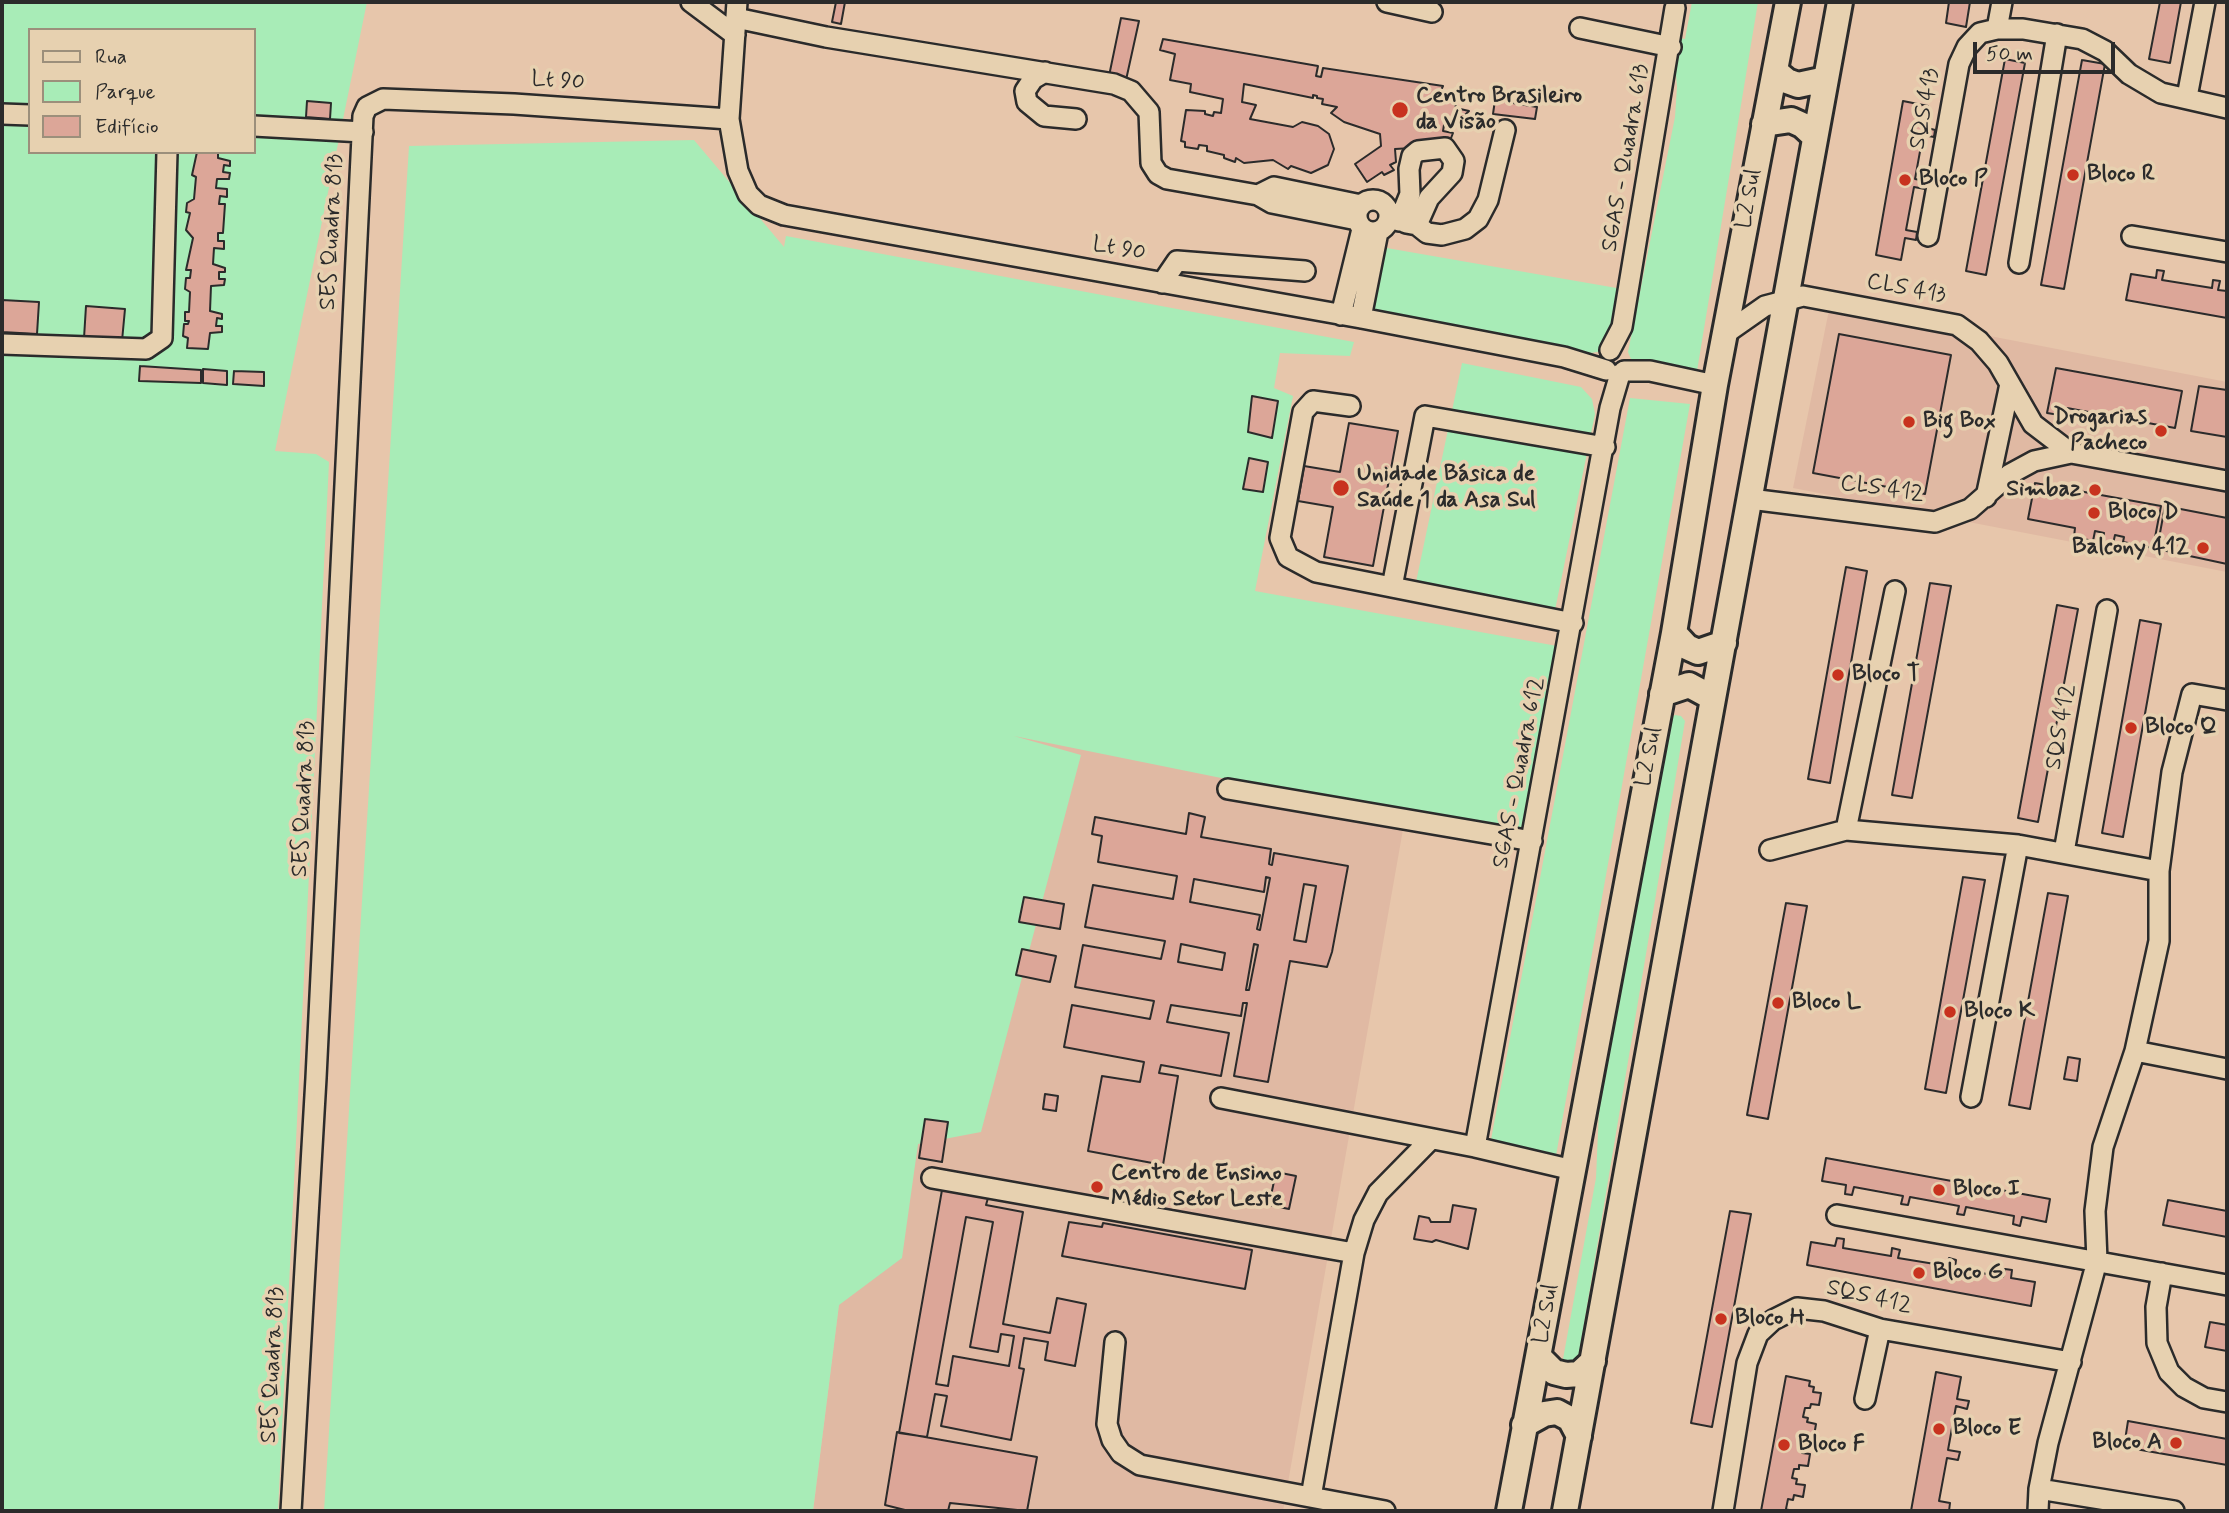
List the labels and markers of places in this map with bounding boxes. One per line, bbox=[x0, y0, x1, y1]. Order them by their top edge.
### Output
place label: Centro Brasileiro da Visão bbox=[1416, 83, 1582, 137]
marker: Centro Brasileiro da Visão bbox=[1390, 100, 1410, 120]
place label: Bloco R bbox=[2087, 161, 2155, 189]
place label: Bloco P bbox=[1919, 166, 1987, 194]
marker: Bloco R bbox=[2065, 167, 2081, 183]
marker: Bloco P bbox=[1897, 172, 1913, 188]
place label: Drogarias Pacheco bbox=[2053, 404, 2147, 458]
place label: Big Box bbox=[1923, 408, 1996, 436]
marker: Big Box bbox=[1901, 414, 1917, 430]
marker: Drogarias Pacheco bbox=[2153, 423, 2169, 439]
place label: Unidade Básica de Saúde 1 da Asa Sul bbox=[1357, 461, 1536, 515]
place label: Simbaz bbox=[2006, 476, 2081, 504]
marker: Unidade Básica de Saúde 1 da Asa Sul bbox=[1331, 478, 1351, 498]
marker: Simbaz bbox=[2087, 482, 2103, 498]
place label: Bloco D bbox=[2108, 499, 2178, 527]
marker: Bloco D bbox=[2086, 505, 2102, 521]
place label: Balcony 412 bbox=[2072, 534, 2189, 562]
marker: Balcony 412 bbox=[2195, 540, 2211, 556]
place label: Bloco T bbox=[1852, 661, 1920, 689]
marker: Bloco T bbox=[1830, 667, 1846, 683]
place label: Bloco Q bbox=[2145, 714, 2217, 742]
marker: Bloco Q bbox=[2123, 720, 2139, 736]
place label: Bloco L bbox=[1792, 989, 1861, 1017]
marker: Bloco L bbox=[1770, 995, 1786, 1011]
place label: Bloco K bbox=[1964, 998, 2035, 1026]
marker: Bloco K bbox=[1942, 1004, 1958, 1020]
place label: Centro de Ensino Médio Setor Leste bbox=[1111, 1160, 1283, 1214]
place label: Bloco I bbox=[1953, 1176, 2020, 1204]
marker: Centro de Ensino Médio Setor Leste bbox=[1089, 1179, 1105, 1195]
marker: Bloco I bbox=[1931, 1182, 1947, 1198]
place label: Bloco G bbox=[1933, 1259, 2003, 1287]
marker: Bloco G bbox=[1911, 1265, 1927, 1281]
place label: Bloco H bbox=[1735, 1305, 1805, 1333]
marker: Bloco H bbox=[1713, 1311, 1729, 1327]
place label: Bloco E bbox=[1953, 1415, 2021, 1443]
marker: Bloco E bbox=[1931, 1421, 1947, 1437]
place label: Bloco A bbox=[2092, 1429, 2162, 1457]
place label: Bloco F bbox=[1798, 1431, 1865, 1459]
marker: Bloco A bbox=[2168, 1435, 2184, 1451]
marker: Bloco F bbox=[1776, 1437, 1792, 1453]

